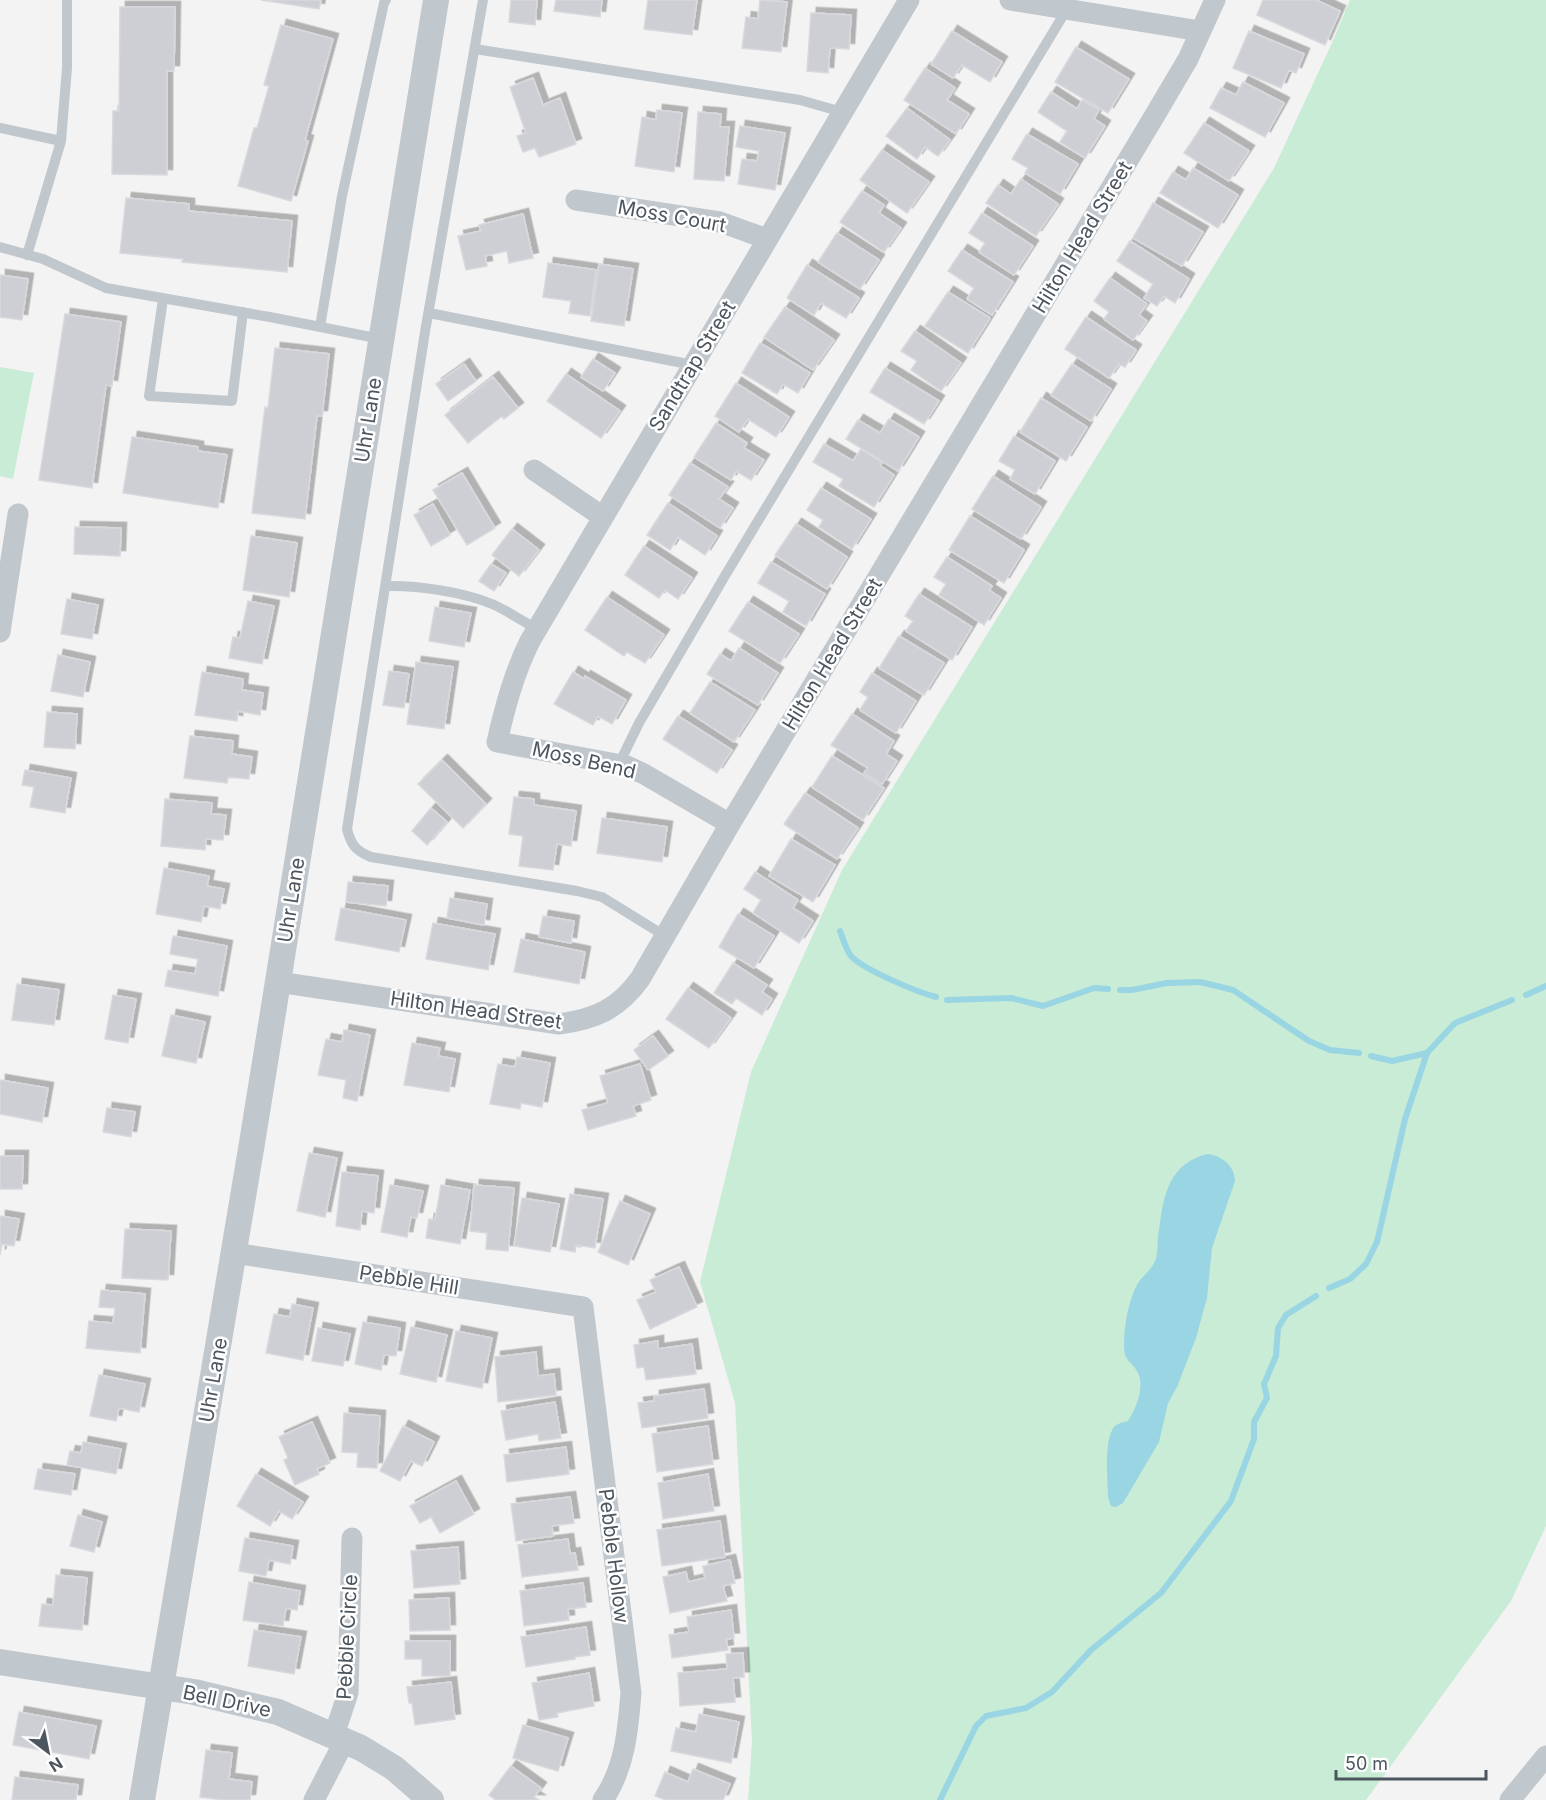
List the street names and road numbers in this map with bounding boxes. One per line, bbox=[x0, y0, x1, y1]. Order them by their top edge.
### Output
street label: Hilton Head Street bbox=[1027, 156, 1137, 317]
street label: Moss Court bbox=[616, 195, 729, 237]
street label: Sandtrap Street bbox=[644, 296, 741, 436]
street label: Uhr Lane bbox=[349, 376, 387, 464]
street label: Hilton Head Street bbox=[777, 573, 887, 734]
street label: Moss Bend bbox=[530, 736, 638, 784]
street label: Uhr Lane bbox=[272, 856, 310, 944]
street label: Hilton Head Street bbox=[389, 986, 564, 1034]
street label: Pebble Hill bbox=[358, 1260, 460, 1300]
street label: Uhr Lane bbox=[194, 1336, 232, 1424]
street label: Pebble Hollow bbox=[594, 1487, 634, 1625]
street label: Pebble Circle bbox=[332, 1574, 362, 1700]
street label: Bell Drive bbox=[181, 1680, 273, 1722]

